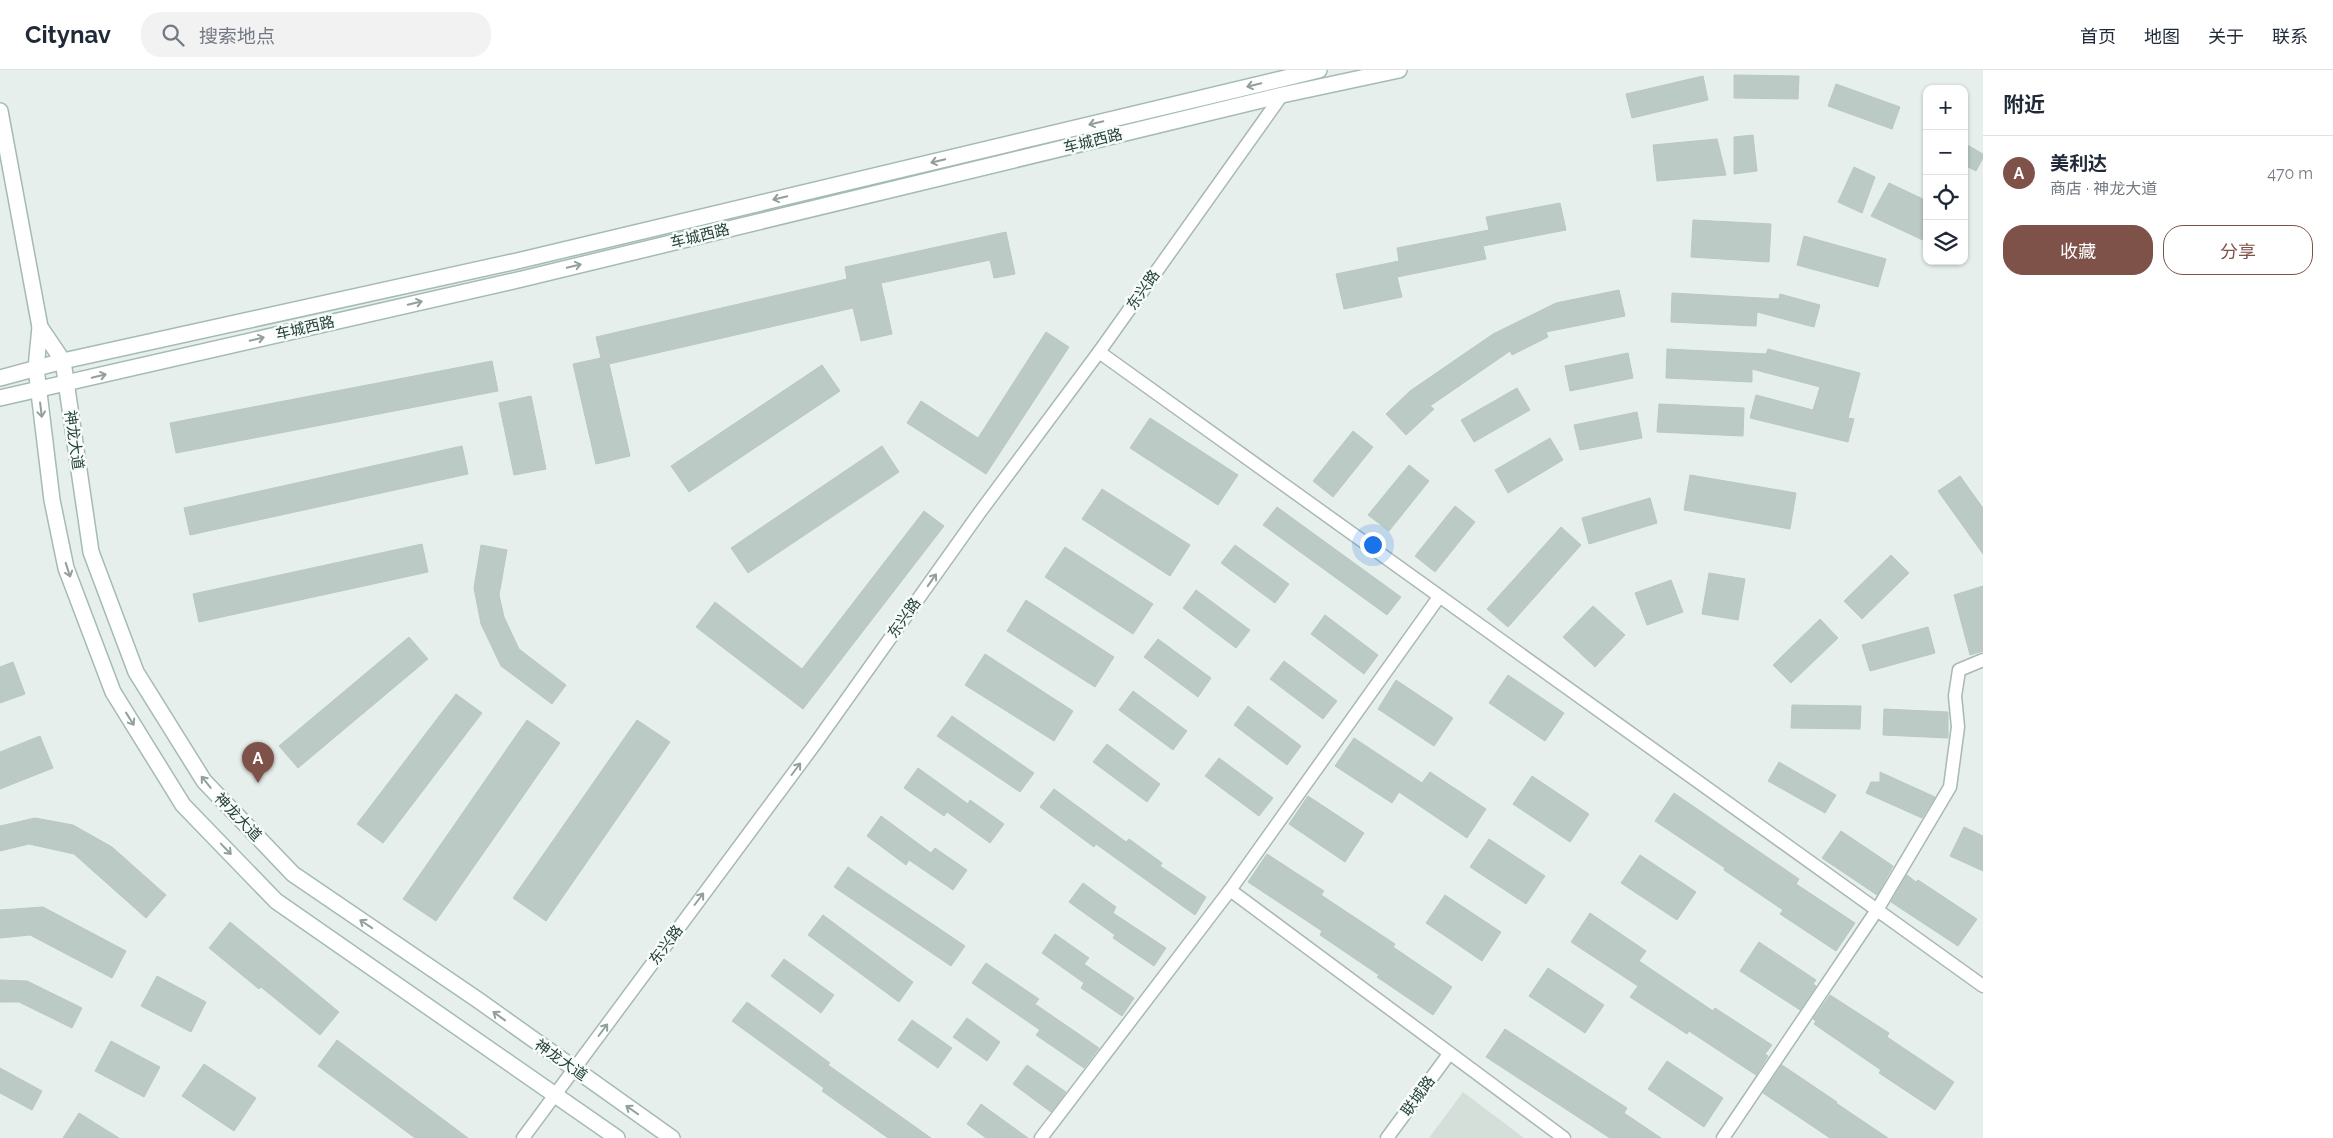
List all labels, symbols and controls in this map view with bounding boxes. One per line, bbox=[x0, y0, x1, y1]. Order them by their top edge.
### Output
search box bbox=[141, 12, 491, 57]
text: Citynav bbox=[25, 20, 111, 49]
icon: search bbox=[159, 21, 187, 49]
text: 搜索地点 bbox=[199, 25, 275, 47]
text: 首页 bbox=[2080, 26, 2116, 47]
text: 地图 bbox=[2144, 26, 2180, 47]
text: 关于 bbox=[2208, 26, 2244, 47]
text: 联系 bbox=[2272, 26, 2308, 47]
one-way arrow bbox=[1247, 81, 1263, 90]
map controls bbox=[1923, 85, 1968, 265]
button: + bbox=[1923, 85, 1968, 130]
text: 附近 bbox=[2003, 92, 2045, 117]
one-way arrow bbox=[1089, 119, 1105, 128]
street label: 车城西路 bbox=[1062, 125, 1124, 157]
button: − bbox=[1923, 130, 1968, 175]
text: 美利达 bbox=[2050, 152, 2107, 174]
one-way arrow bbox=[931, 157, 947, 166]
text: A bbox=[2014, 164, 2024, 183]
text: 470 m bbox=[2267, 164, 2313, 183]
button: locate bbox=[1923, 175, 1968, 220]
text: 商店 · 神龙大道 bbox=[2050, 179, 2157, 198]
one-way arrow bbox=[773, 194, 789, 203]
street label: 车城西路 bbox=[669, 220, 731, 252]
button: layers bbox=[1923, 220, 1968, 265]
button: 收藏 bbox=[2003, 225, 2153, 275]
button: 分享 bbox=[2163, 225, 2313, 275]
one-way arrow bbox=[565, 261, 581, 270]
street label: 东兴路 bbox=[1123, 266, 1163, 314]
one-way arrow bbox=[407, 298, 423, 307]
street label: 车城西路 bbox=[274, 312, 336, 344]
one-way arrow bbox=[248, 334, 264, 343]
one-way arrow bbox=[90, 371, 106, 380]
one-way arrow bbox=[36, 402, 46, 418]
street label: 神龙大道 bbox=[61, 409, 87, 471]
your location bbox=[1360, 532, 1386, 558]
one-way arrow bbox=[63, 562, 73, 578]
one-way arrow bbox=[927, 573, 937, 587]
street label: 东兴路 bbox=[884, 594, 924, 642]
one-way arrow bbox=[126, 712, 136, 726]
pin: A bbox=[242, 742, 274, 783]
one-way arrow bbox=[791, 762, 801, 776]
one-way arrow bbox=[200, 776, 211, 789]
street label: 神龙大道 bbox=[211, 789, 265, 845]
one-way arrow bbox=[220, 843, 232, 856]
one-way arrow bbox=[694, 893, 705, 906]
one-way arrow bbox=[359, 919, 373, 929]
street label: 东兴路 bbox=[645, 922, 687, 968]
one-way arrow bbox=[493, 1011, 507, 1021]
one-way arrow bbox=[597, 1024, 608, 1037]
street label: 神龙大道 bbox=[531, 1035, 591, 1085]
street label: 联城路 bbox=[1397, 1073, 1439, 1119]
one-way arrow bbox=[625, 1105, 639, 1115]

